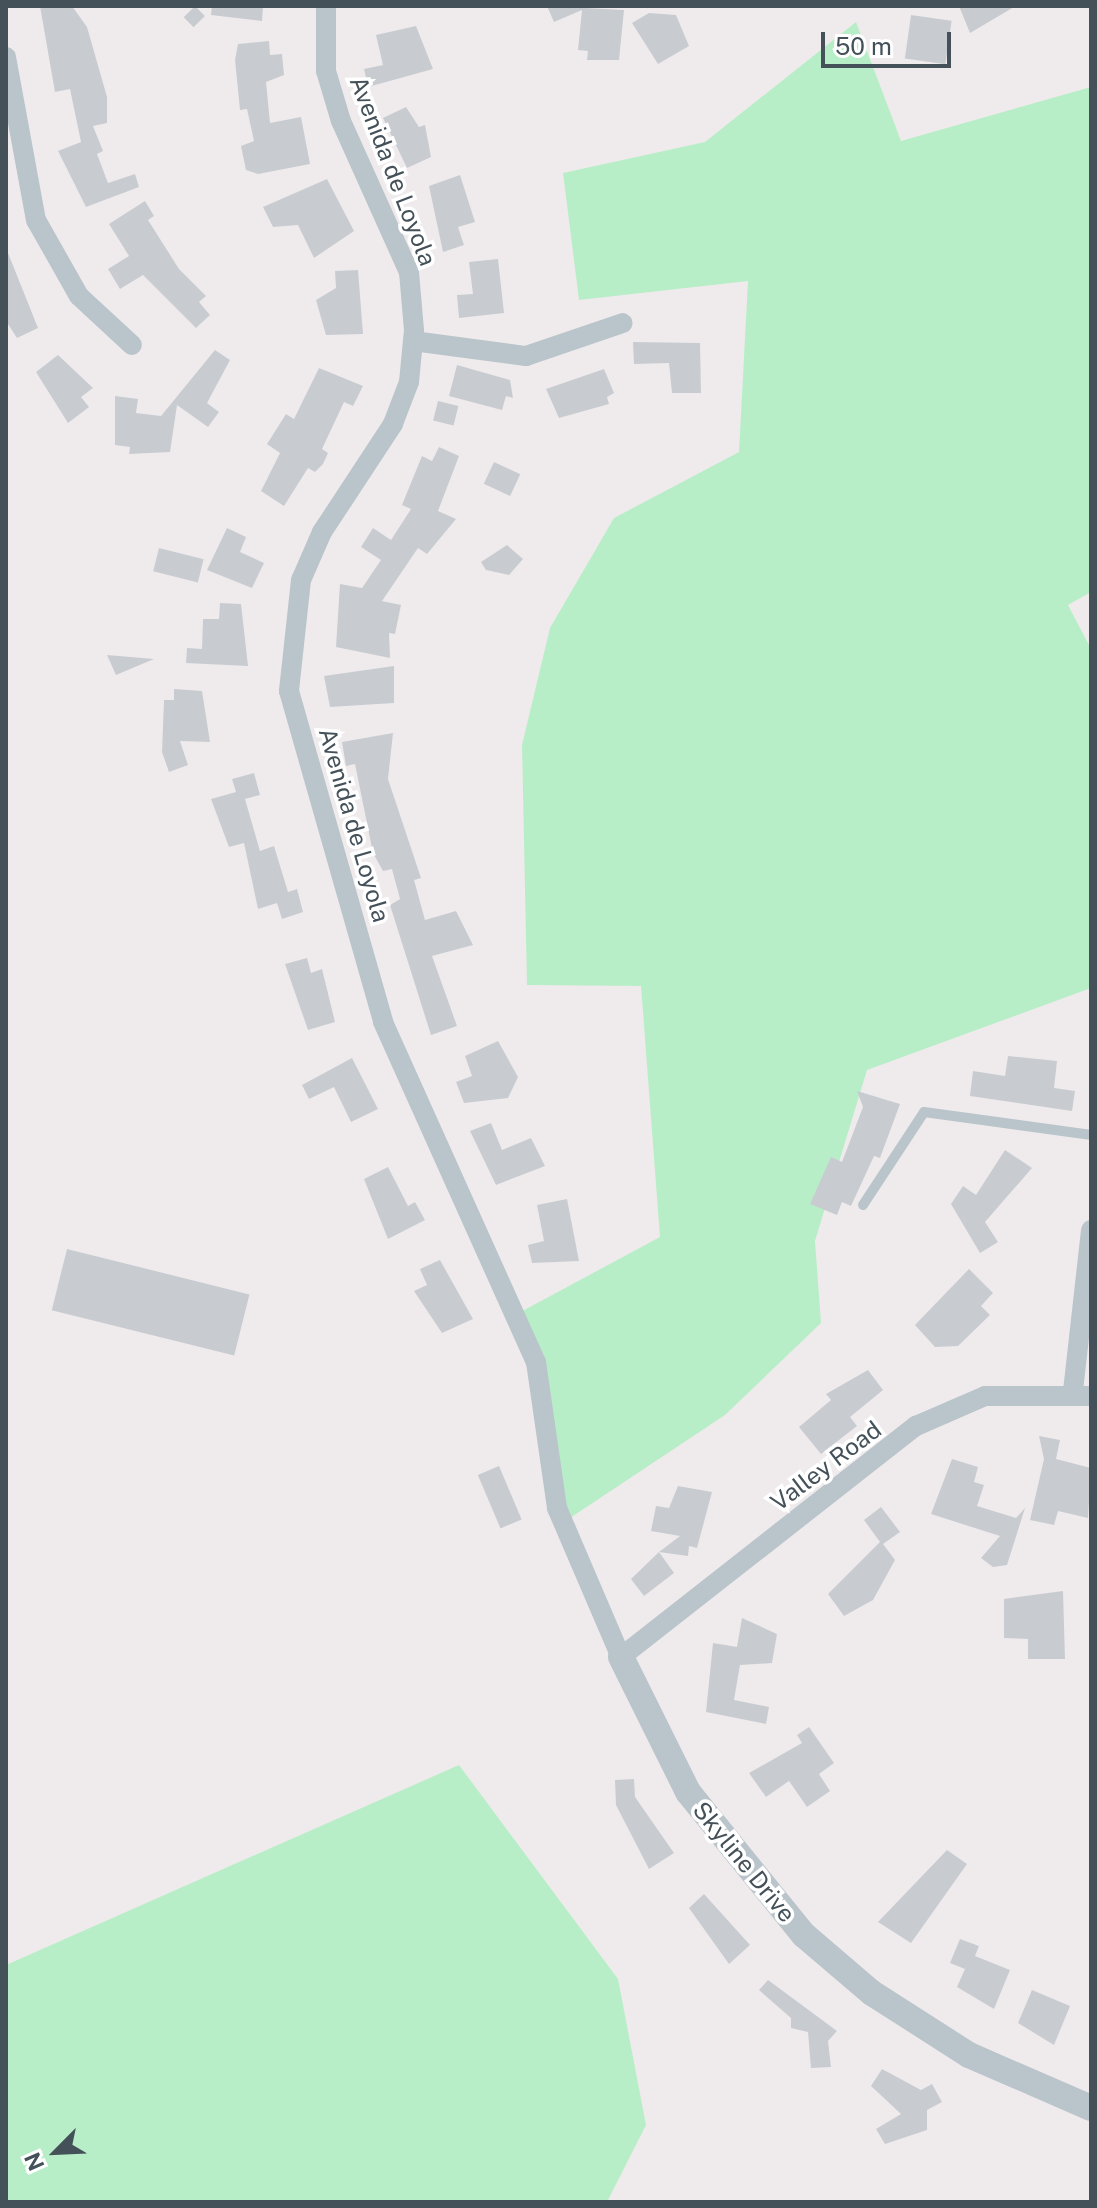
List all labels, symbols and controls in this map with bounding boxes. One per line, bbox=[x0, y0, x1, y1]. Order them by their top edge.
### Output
scale bar bbox=[825, 16, 955, 66]
text: 50 m bbox=[835, 32, 892, 60]
street label: Avenida de Loyola bbox=[343, 72, 443, 270]
street label: Avenida de Loyola bbox=[312, 724, 396, 926]
street label: Valley Road bbox=[765, 1415, 887, 1517]
street label: Skyline Drive bbox=[687, 1796, 801, 1928]
north arrow bbox=[16, 2112, 96, 2192]
text: N bbox=[19, 2149, 49, 2175]

